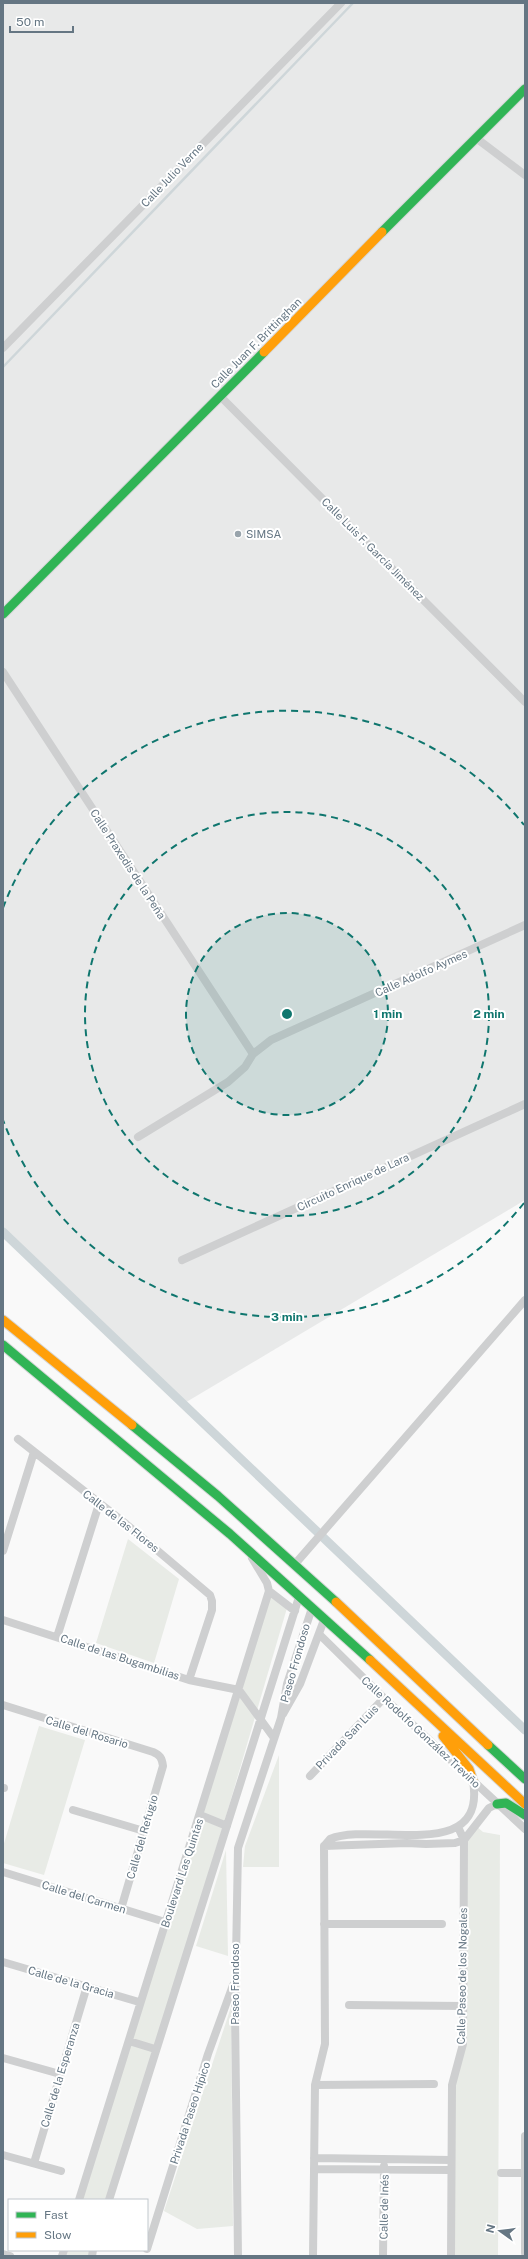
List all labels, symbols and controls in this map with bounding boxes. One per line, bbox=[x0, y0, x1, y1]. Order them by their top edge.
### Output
scale bar bbox=[10, 8, 73, 34]
text: 50 m bbox=[16, 15, 44, 29]
street label: Calle Julio Verne bbox=[139, 141, 205, 209]
street label: Calle Juan F. Brittinghan bbox=[208, 295, 304, 391]
street label: Calle Luis F. García Jiménez bbox=[319, 495, 427, 603]
place label: SIMSA bbox=[246, 528, 281, 540]
marker: SIMSA bbox=[233, 529, 243, 539]
street label: Calle Praxedis de la Peña bbox=[88, 807, 168, 921]
street label: Calle Adolfo Aymes bbox=[373, 947, 469, 999]
centre of rings bbox=[280, 1007, 294, 1021]
text: 1 min bbox=[374, 1007, 402, 1021]
text: 2 min bbox=[473, 1007, 505, 1021]
street label: Circuito Enrique de Lara bbox=[295, 1151, 411, 1213]
text: 3 min bbox=[271, 1310, 303, 1324]
street label: Calle de las Flores bbox=[81, 1488, 162, 1555]
street label: Paseo Frondoso bbox=[278, 1622, 312, 1704]
street label: Calle de las Bugambilias bbox=[59, 1632, 181, 1682]
street label: Calle Rodolfo González Treviño bbox=[359, 1674, 483, 1790]
street label: Privada San Luis bbox=[313, 1702, 381, 1772]
street label: Calle del Rosario bbox=[44, 1714, 130, 1750]
street label: Calle del Refugio bbox=[124, 1793, 160, 1881]
street label: Boulevard Las Quintas bbox=[159, 1817, 205, 1929]
street label: Calle del Carmen bbox=[41, 1879, 127, 1915]
street label: Calle Paseo de los Nogales bbox=[455, 1907, 469, 2045]
street label: Paseo Frondoso bbox=[229, 1943, 241, 2025]
street label: Calle de la Gracia bbox=[27, 1964, 115, 2000]
street label: Calle de la Esperanza bbox=[38, 2021, 82, 2129]
street label: Privada Paseo Hípico bbox=[168, 2060, 212, 2166]
street label: Calle de Inés bbox=[377, 2174, 391, 2240]
legend bbox=[8, 2199, 148, 2251]
text: Fast bbox=[44, 2208, 69, 2222]
north arrow bbox=[480, 2211, 520, 2251]
text: N bbox=[483, 2223, 497, 2234]
text: Slow bbox=[44, 2228, 72, 2242]

